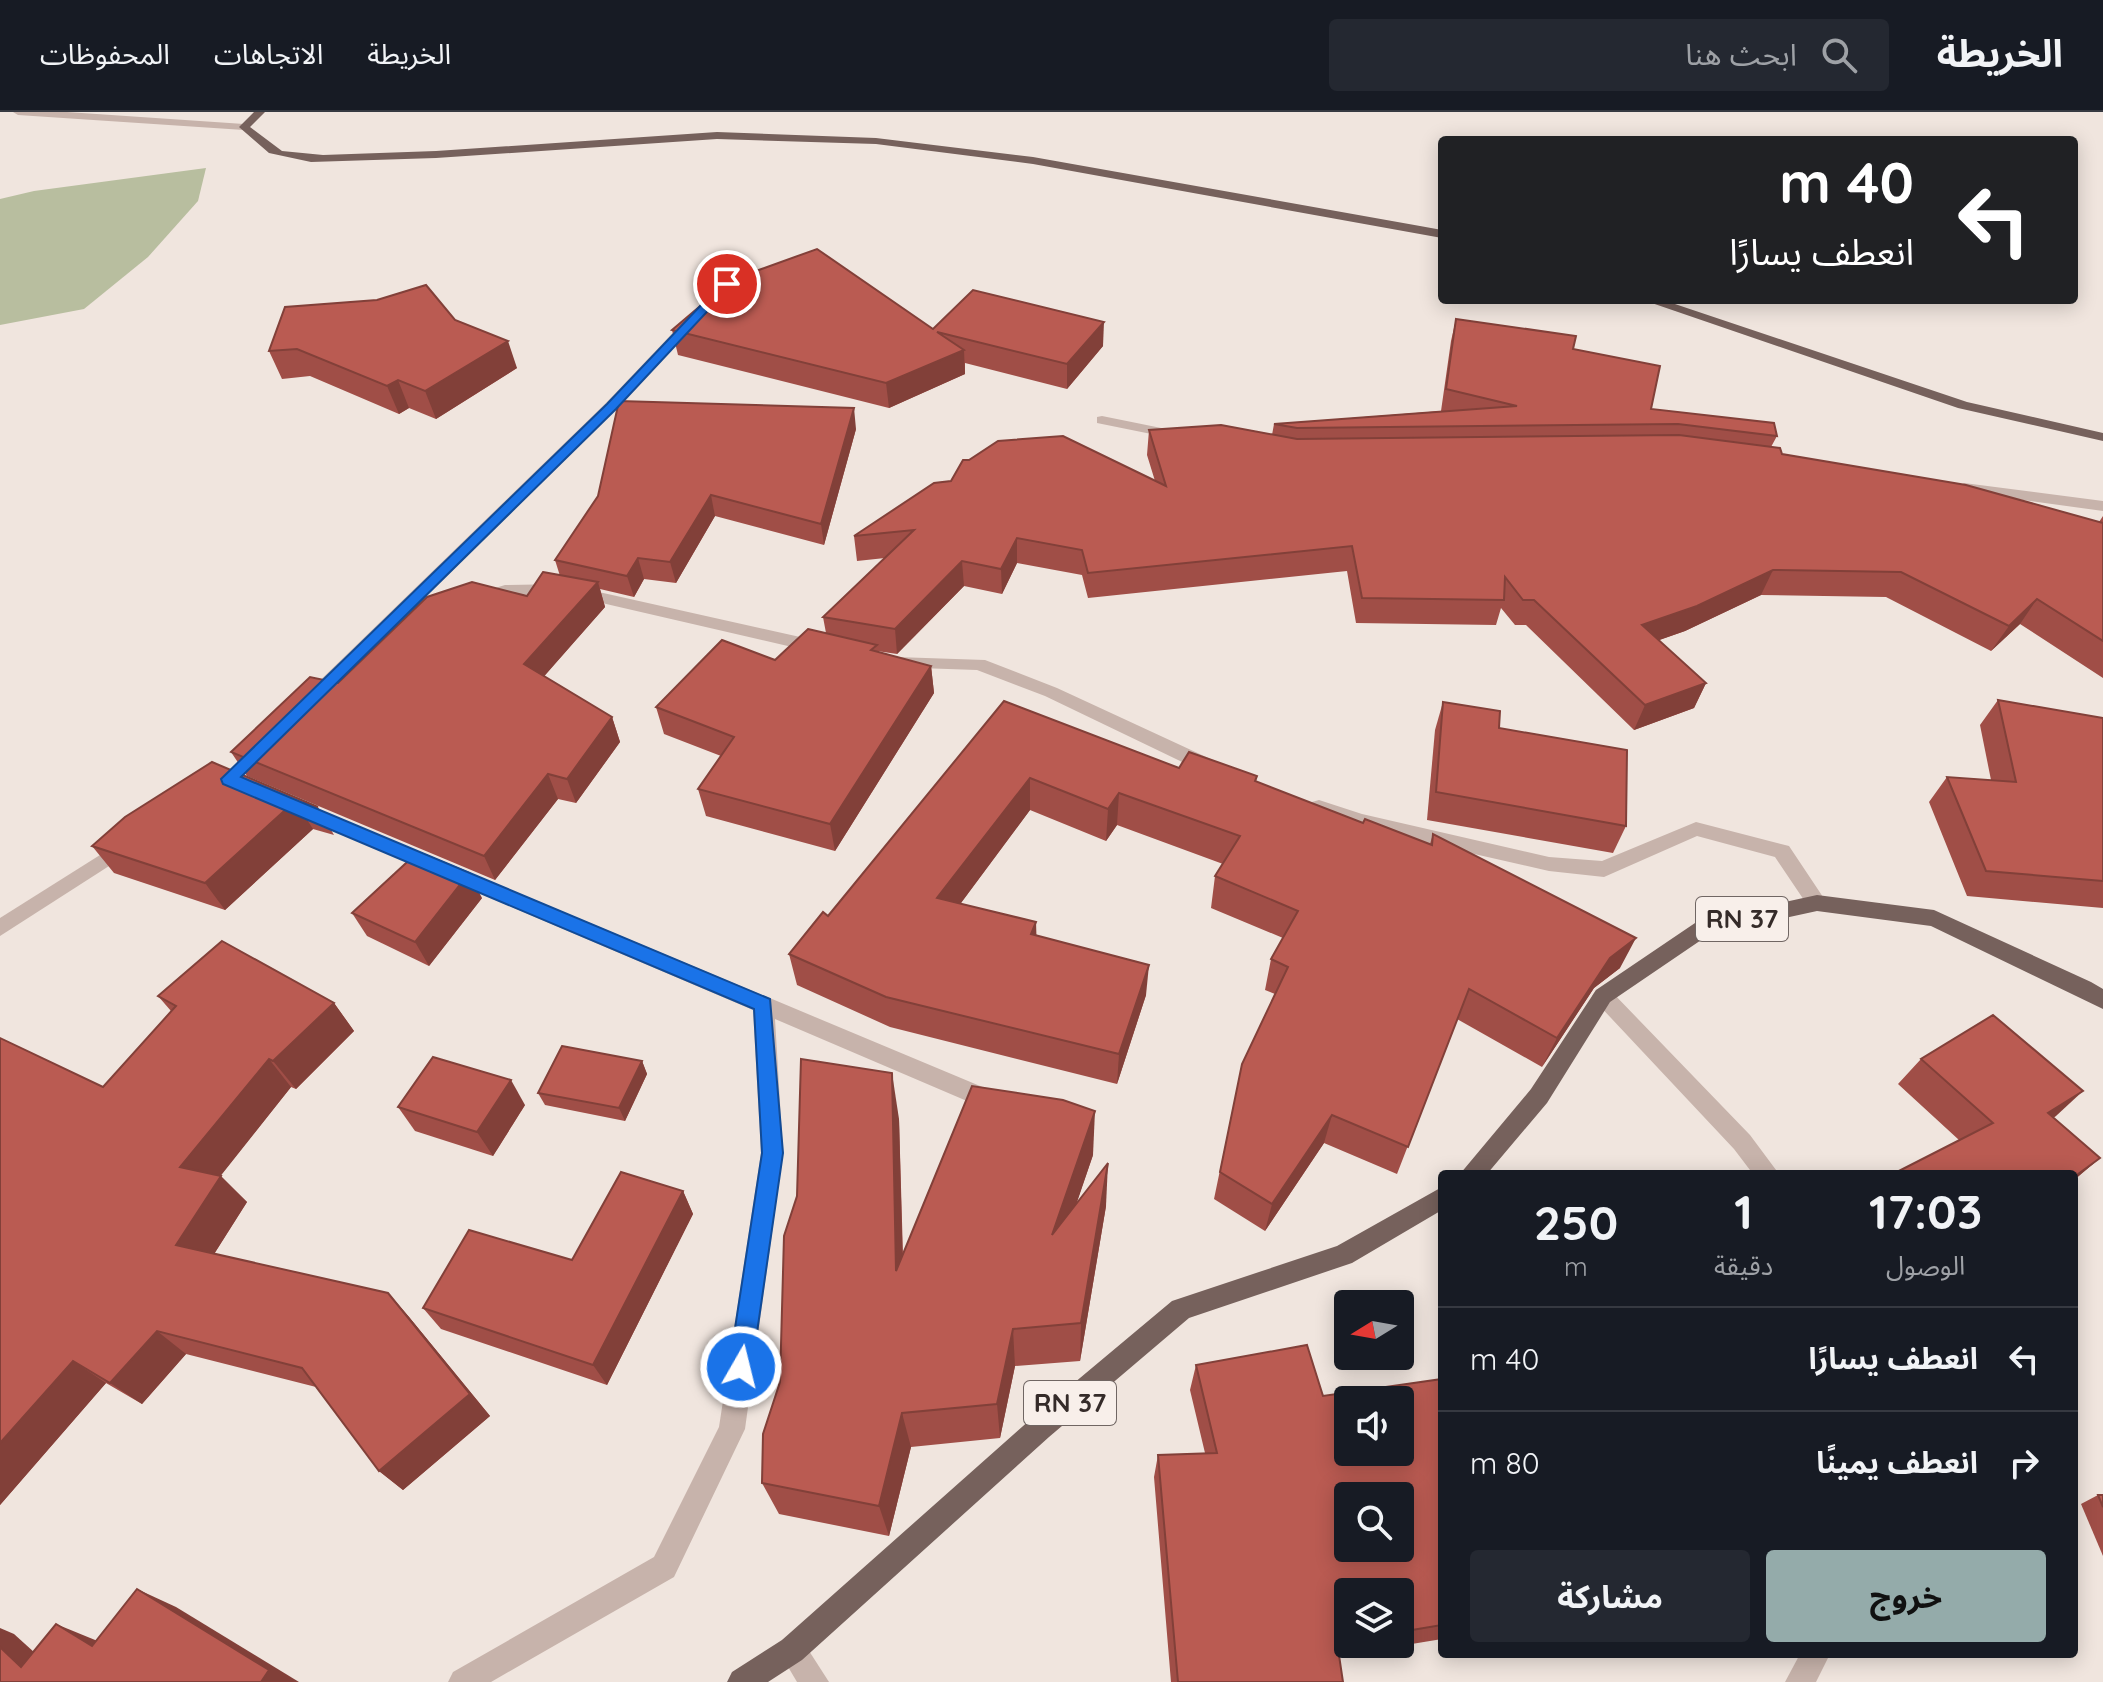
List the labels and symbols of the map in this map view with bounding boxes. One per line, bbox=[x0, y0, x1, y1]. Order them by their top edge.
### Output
pin bbox=[693, 250, 761, 318]
road number: RN 37 bbox=[1696, 897, 1788, 941]
north arrow bbox=[1334, 1290, 1414, 1370]
position arrow bbox=[699, 1325, 783, 1409]
road number: RN 37 bbox=[1024, 1381, 1116, 1425]

